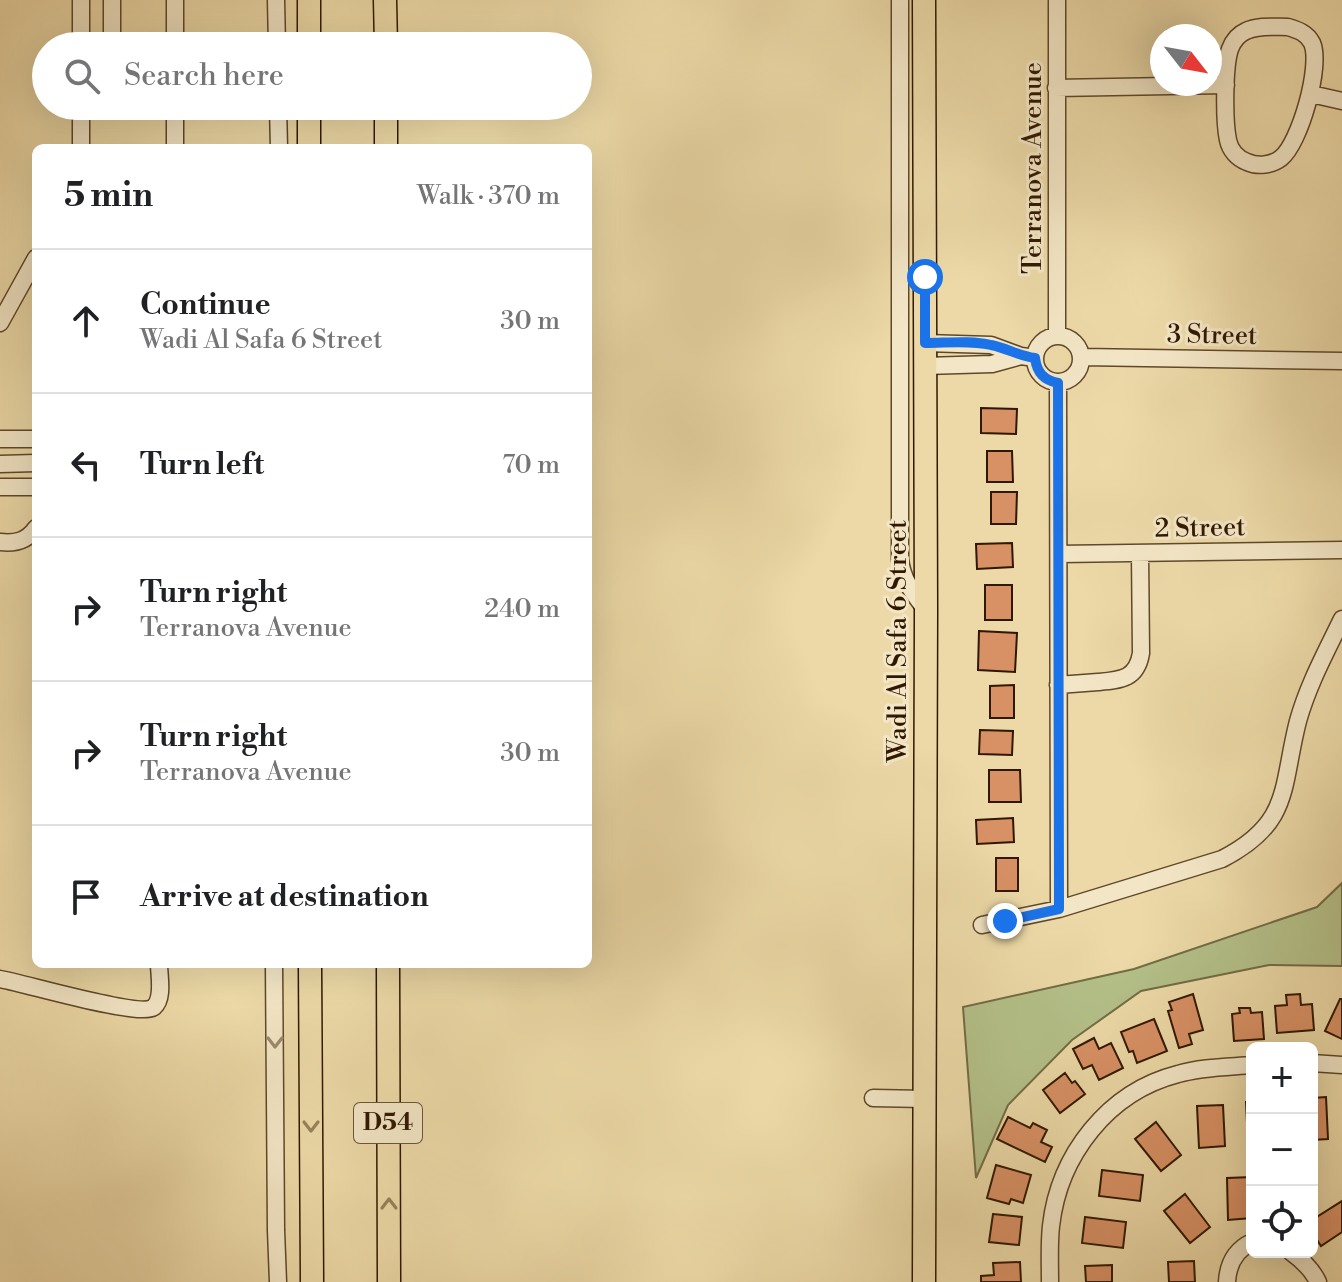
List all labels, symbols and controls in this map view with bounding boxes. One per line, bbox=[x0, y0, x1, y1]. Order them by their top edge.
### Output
north arrow bbox=[1150, 24, 1222, 96]
search box bbox=[32, 32, 592, 120]
icon: search bbox=[60, 54, 104, 98]
text: Search here bbox=[124, 57, 284, 95]
street label: Terranova Avenue bbox=[1017, 62, 1049, 274]
text: 5 min bbox=[64, 175, 153, 217]
text: Walk · 370 m bbox=[417, 180, 560, 212]
route start bbox=[907, 259, 943, 295]
text: Continue bbox=[140, 286, 271, 324]
icon: ahead bbox=[64, 299, 108, 343]
text: 30 m bbox=[500, 305, 560, 337]
street label: 3 Street bbox=[1167, 318, 1257, 352]
text: Wadi Al Safa 6 Street bbox=[140, 324, 382, 356]
icon: left bbox=[64, 443, 108, 487]
text: Turn left bbox=[140, 446, 264, 484]
text: 70 m bbox=[502, 449, 560, 481]
street label: 2 Street bbox=[1154, 511, 1246, 545]
street label: Wadi Al Safa 6 Street bbox=[882, 520, 914, 763]
text: Turn right bbox=[140, 574, 287, 612]
icon: right bbox=[64, 587, 108, 631]
text: 240 m bbox=[484, 593, 560, 625]
text: Terranova Avenue bbox=[140, 612, 352, 644]
text: Turn right bbox=[140, 718, 287, 756]
icon: right bbox=[64, 731, 108, 775]
text: 30 m bbox=[500, 737, 560, 769]
text: Terranova Avenue bbox=[140, 756, 352, 788]
icon: arrive bbox=[64, 875, 108, 919]
text: Arrive at destination bbox=[140, 878, 429, 916]
route end bbox=[987, 903, 1023, 939]
one-way arrow bbox=[266, 1036, 284, 1049]
map controls bbox=[1246, 1042, 1318, 1258]
button: + bbox=[1246, 1042, 1318, 1114]
road number: D54 bbox=[354, 1103, 422, 1143]
button: − bbox=[1246, 1114, 1318, 1186]
one-way arrow bbox=[302, 1120, 320, 1133]
button: locate bbox=[1246, 1186, 1318, 1258]
one-way arrow bbox=[380, 1197, 398, 1210]

